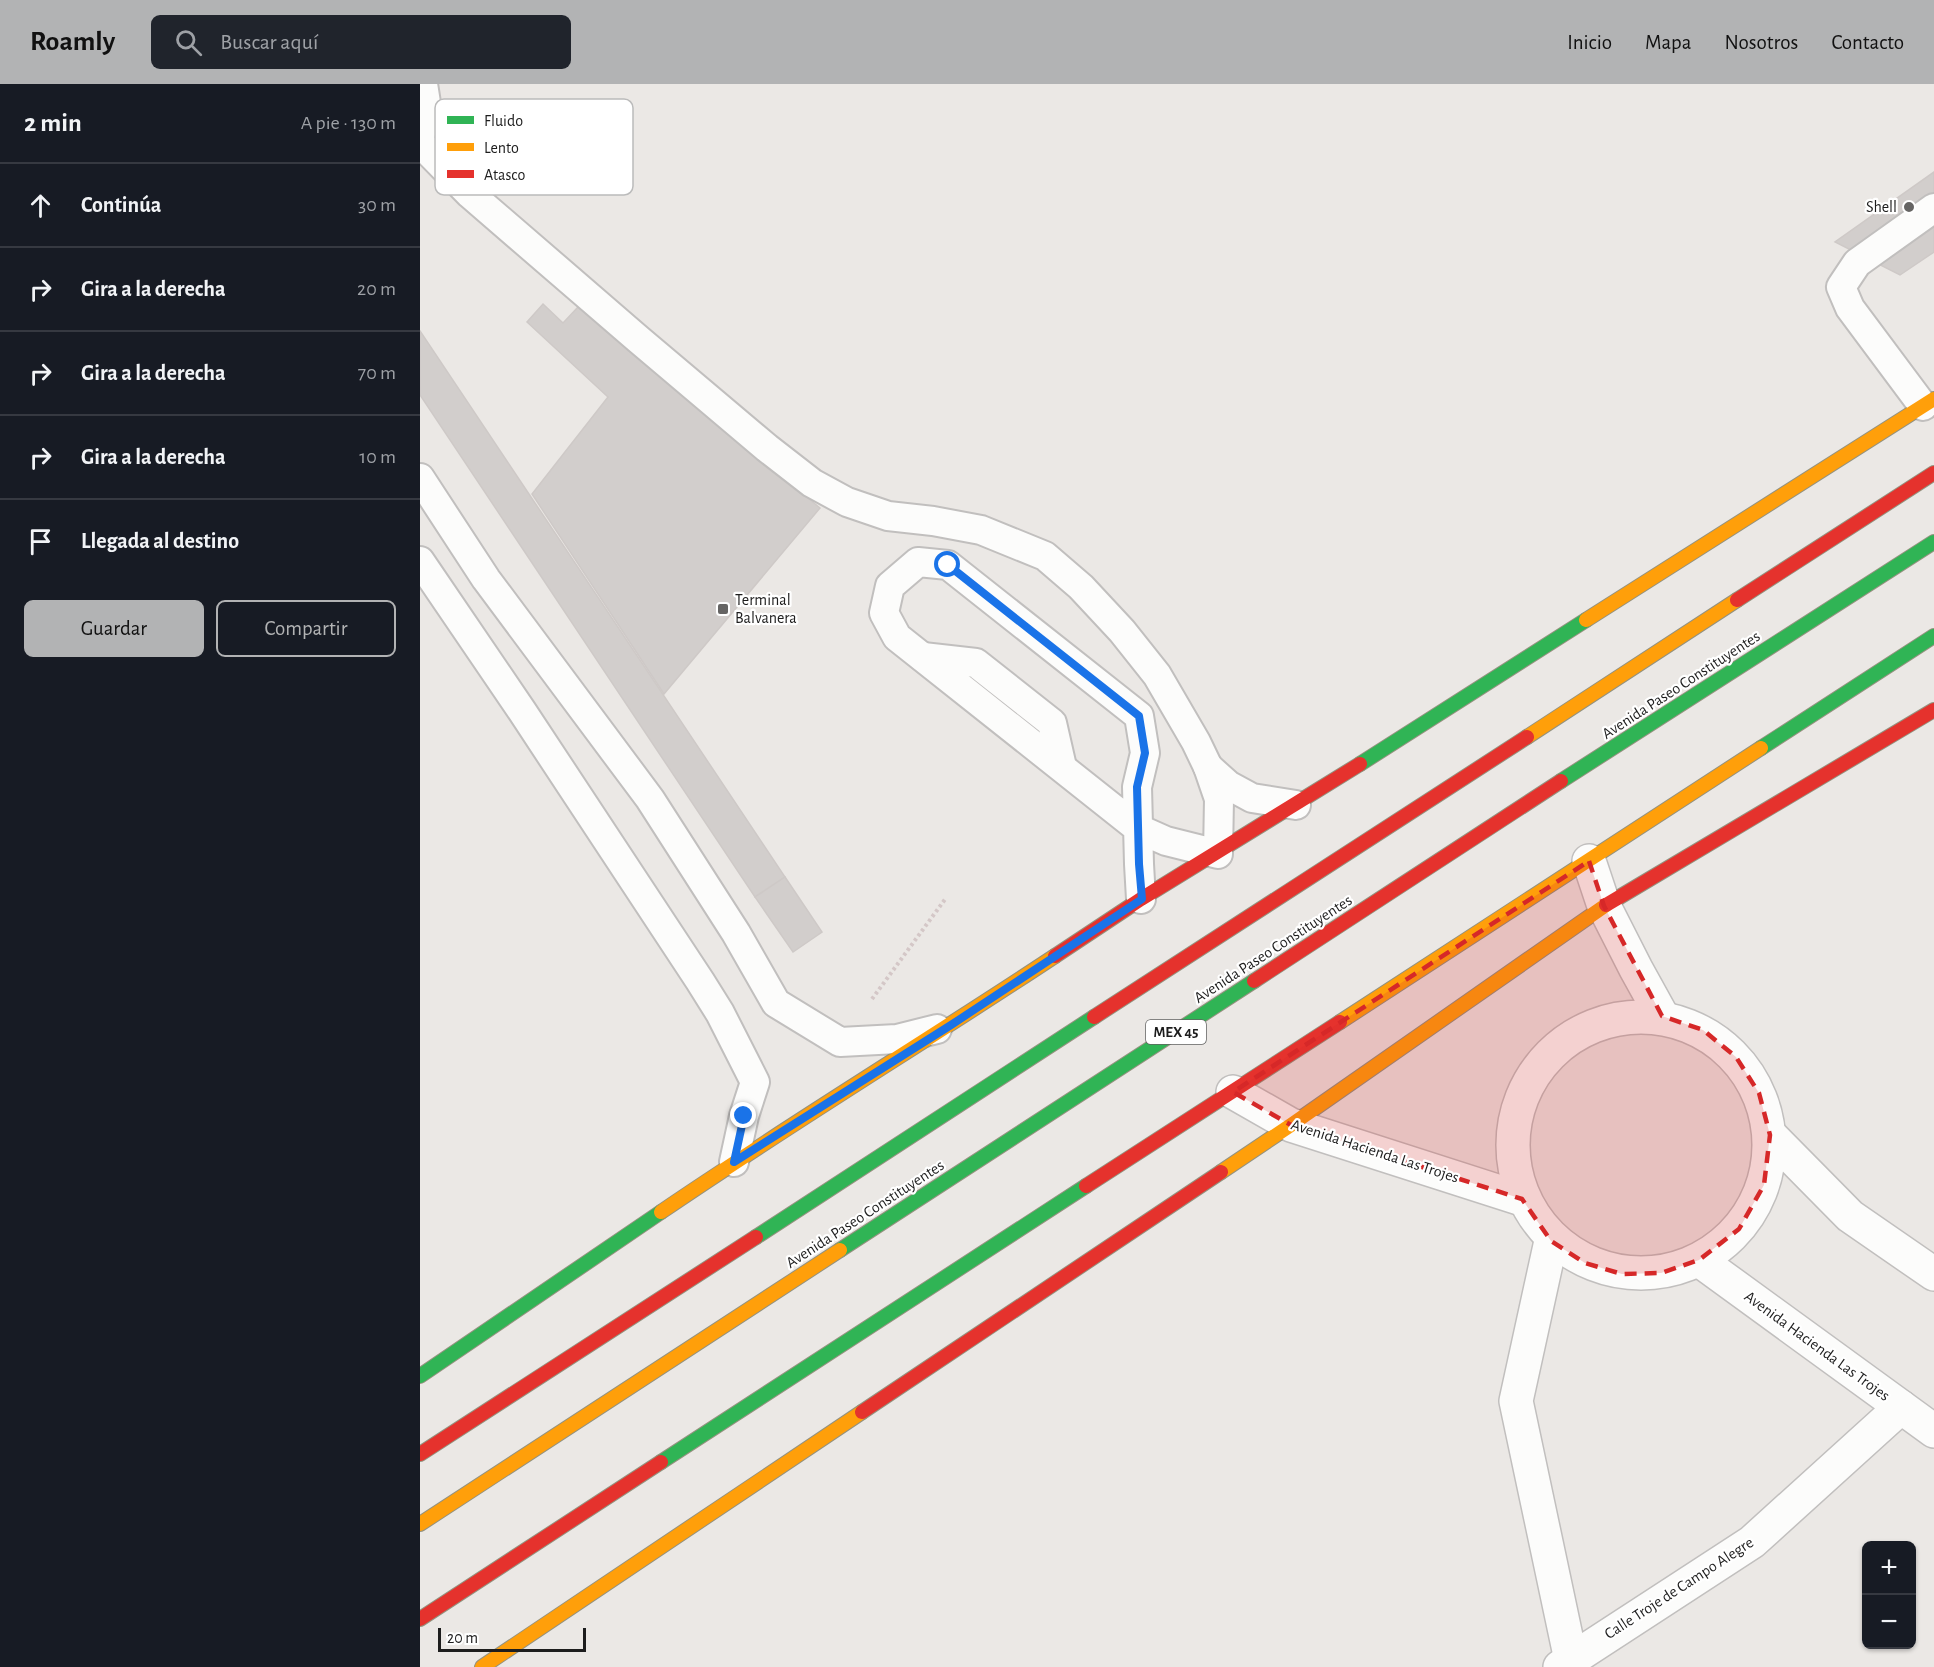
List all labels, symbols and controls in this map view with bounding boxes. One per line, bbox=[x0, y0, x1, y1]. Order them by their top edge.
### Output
search box bbox=[151, 15, 571, 69]
icon: search bbox=[172, 26, 205, 59]
text: Roamly bbox=[30, 28, 115, 56]
text: Buscar aquí bbox=[220, 31, 318, 53]
text: Inicio bbox=[1567, 32, 1612, 53]
text: Mapa bbox=[1645, 32, 1692, 53]
text: Nosotros bbox=[1725, 32, 1798, 53]
text: Contacto bbox=[1831, 32, 1904, 53]
legend bbox=[435, 99, 633, 195]
text: 2 min bbox=[24, 110, 82, 136]
text: A pie · 130 m bbox=[301, 113, 396, 133]
text: Fluido bbox=[484, 113, 523, 129]
text: Lento bbox=[484, 140, 519, 156]
text: Atasco bbox=[484, 167, 526, 183]
icon: ahead bbox=[24, 189, 57, 222]
text: Continúa bbox=[81, 194, 161, 216]
text: 30 m bbox=[358, 195, 396, 215]
place label: Shell bbox=[1866, 199, 1897, 215]
marker: Shell bbox=[1902, 200, 1916, 214]
icon: right bbox=[24, 273, 57, 306]
text: Gira a la derecha bbox=[81, 278, 226, 300]
text: 20 m bbox=[357, 279, 396, 299]
icon: right bbox=[24, 357, 57, 390]
text: Gira a la derecha bbox=[81, 362, 226, 384]
text: 70 m bbox=[358, 363, 396, 383]
icon: right bbox=[24, 441, 57, 474]
text: Gira a la derecha bbox=[81, 446, 226, 468]
text: 10 m bbox=[359, 447, 396, 467]
icon: arrive bbox=[24, 525, 57, 558]
text: Llegada al destino bbox=[81, 530, 239, 552]
route start bbox=[934, 551, 960, 577]
place label: Terminal Balvanera bbox=[735, 592, 797, 626]
button: Guardar bbox=[24, 600, 204, 657]
button: Compartir bbox=[216, 600, 396, 657]
marker: Terminal Balvanera bbox=[716, 602, 730, 616]
street label: Avenida Paseo Constituyentes bbox=[1599, 628, 1763, 743]
street label: Avenida Paseo Constituyentes bbox=[1191, 892, 1355, 1007]
road number: MEX 45 bbox=[1146, 1020, 1206, 1044]
route end bbox=[730, 1102, 756, 1128]
street label: Avenida Hacienda Las Trojes bbox=[1289, 1116, 1461, 1187]
street label: Avenida Paseo Constituyentes bbox=[783, 1157, 947, 1272]
street label: Avenida Hacienda Las Trojes bbox=[1741, 1288, 1893, 1405]
street label: Calle Troje de Campo Alegre bbox=[1602, 1534, 1757, 1643]
map controls bbox=[1862, 1541, 1916, 1649]
button: + bbox=[1862, 1541, 1916, 1595]
button: − bbox=[1862, 1595, 1916, 1649]
scale bar bbox=[438, 1625, 586, 1652]
text: 20 m bbox=[447, 1630, 478, 1646]

